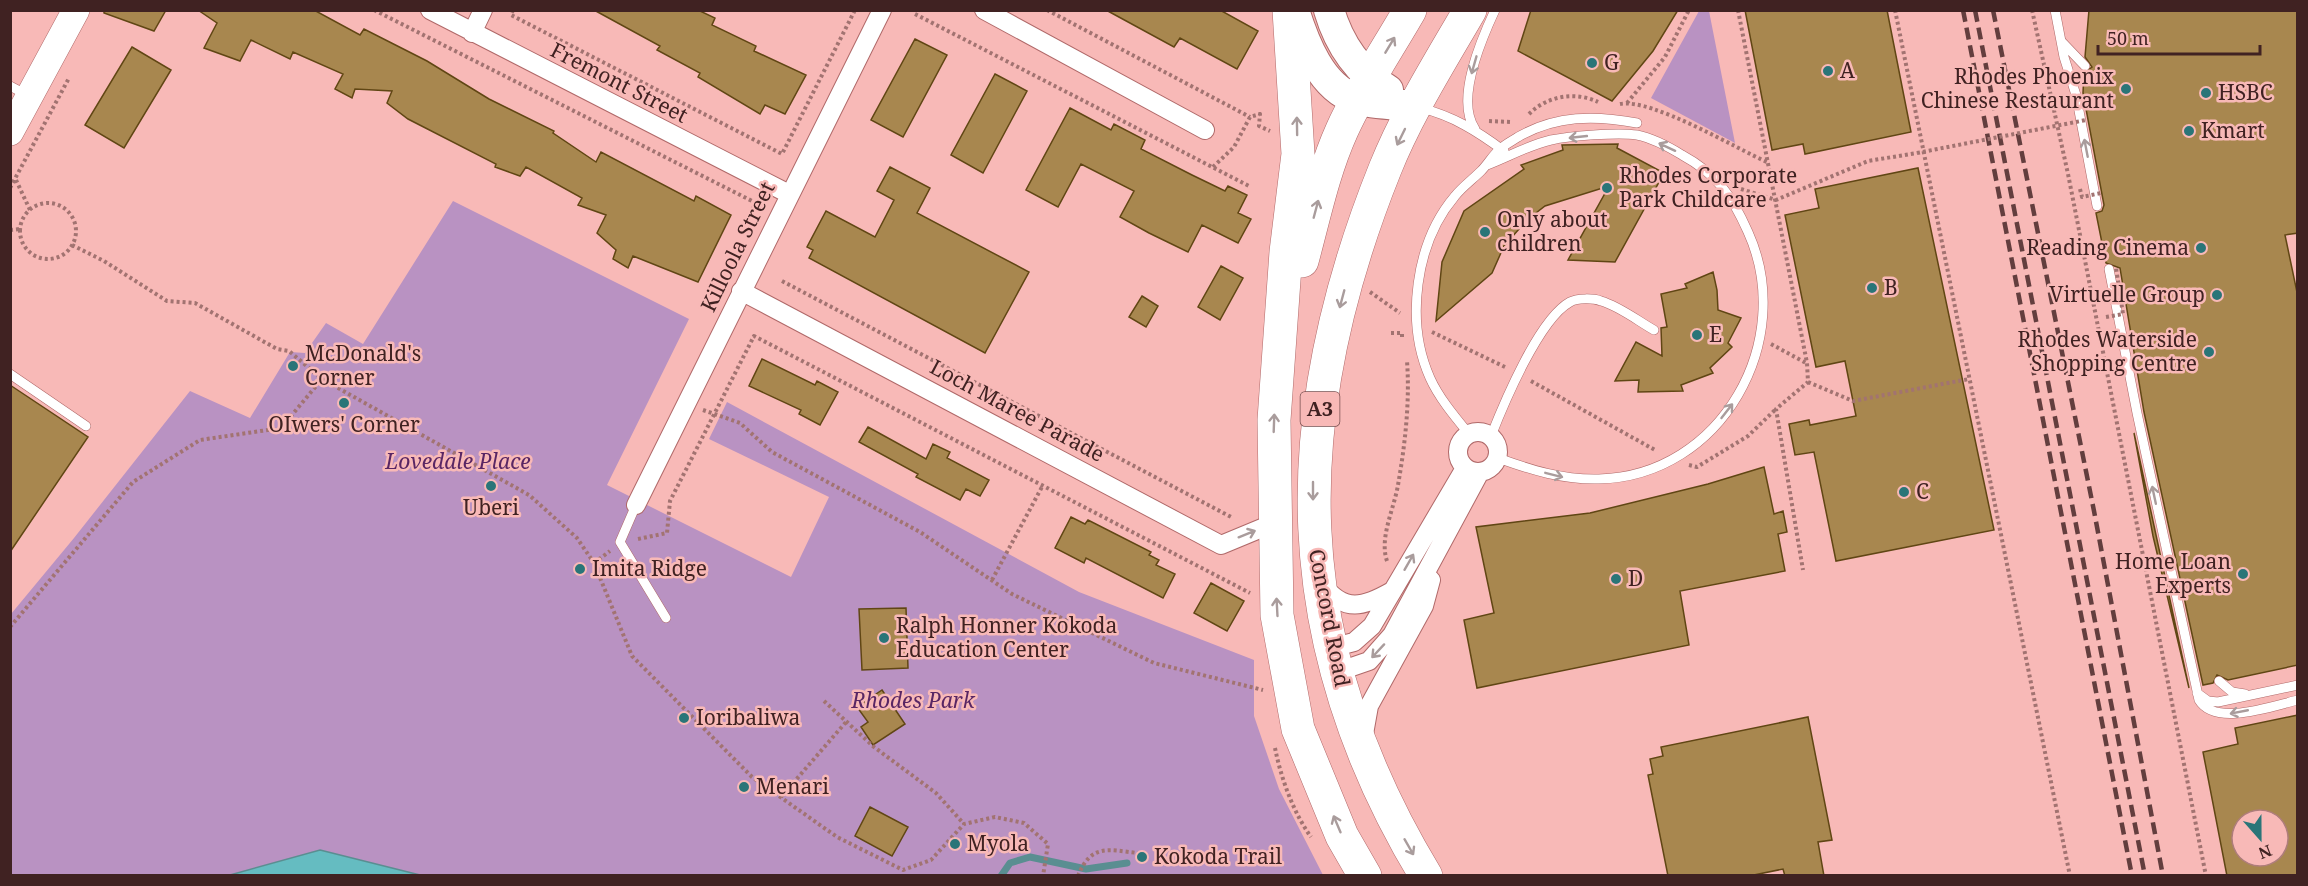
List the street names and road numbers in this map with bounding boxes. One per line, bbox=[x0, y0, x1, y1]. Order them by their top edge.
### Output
street label: Fremont Street bbox=[546, 35, 693, 129]
street label: Killoola Street bbox=[694, 177, 781, 316]
street label: Loch Maree Parade bbox=[925, 352, 1110, 468]
road number: A3 bbox=[1300, 392, 1340, 426]
street label: Concord Road bbox=[1303, 546, 1357, 689]

